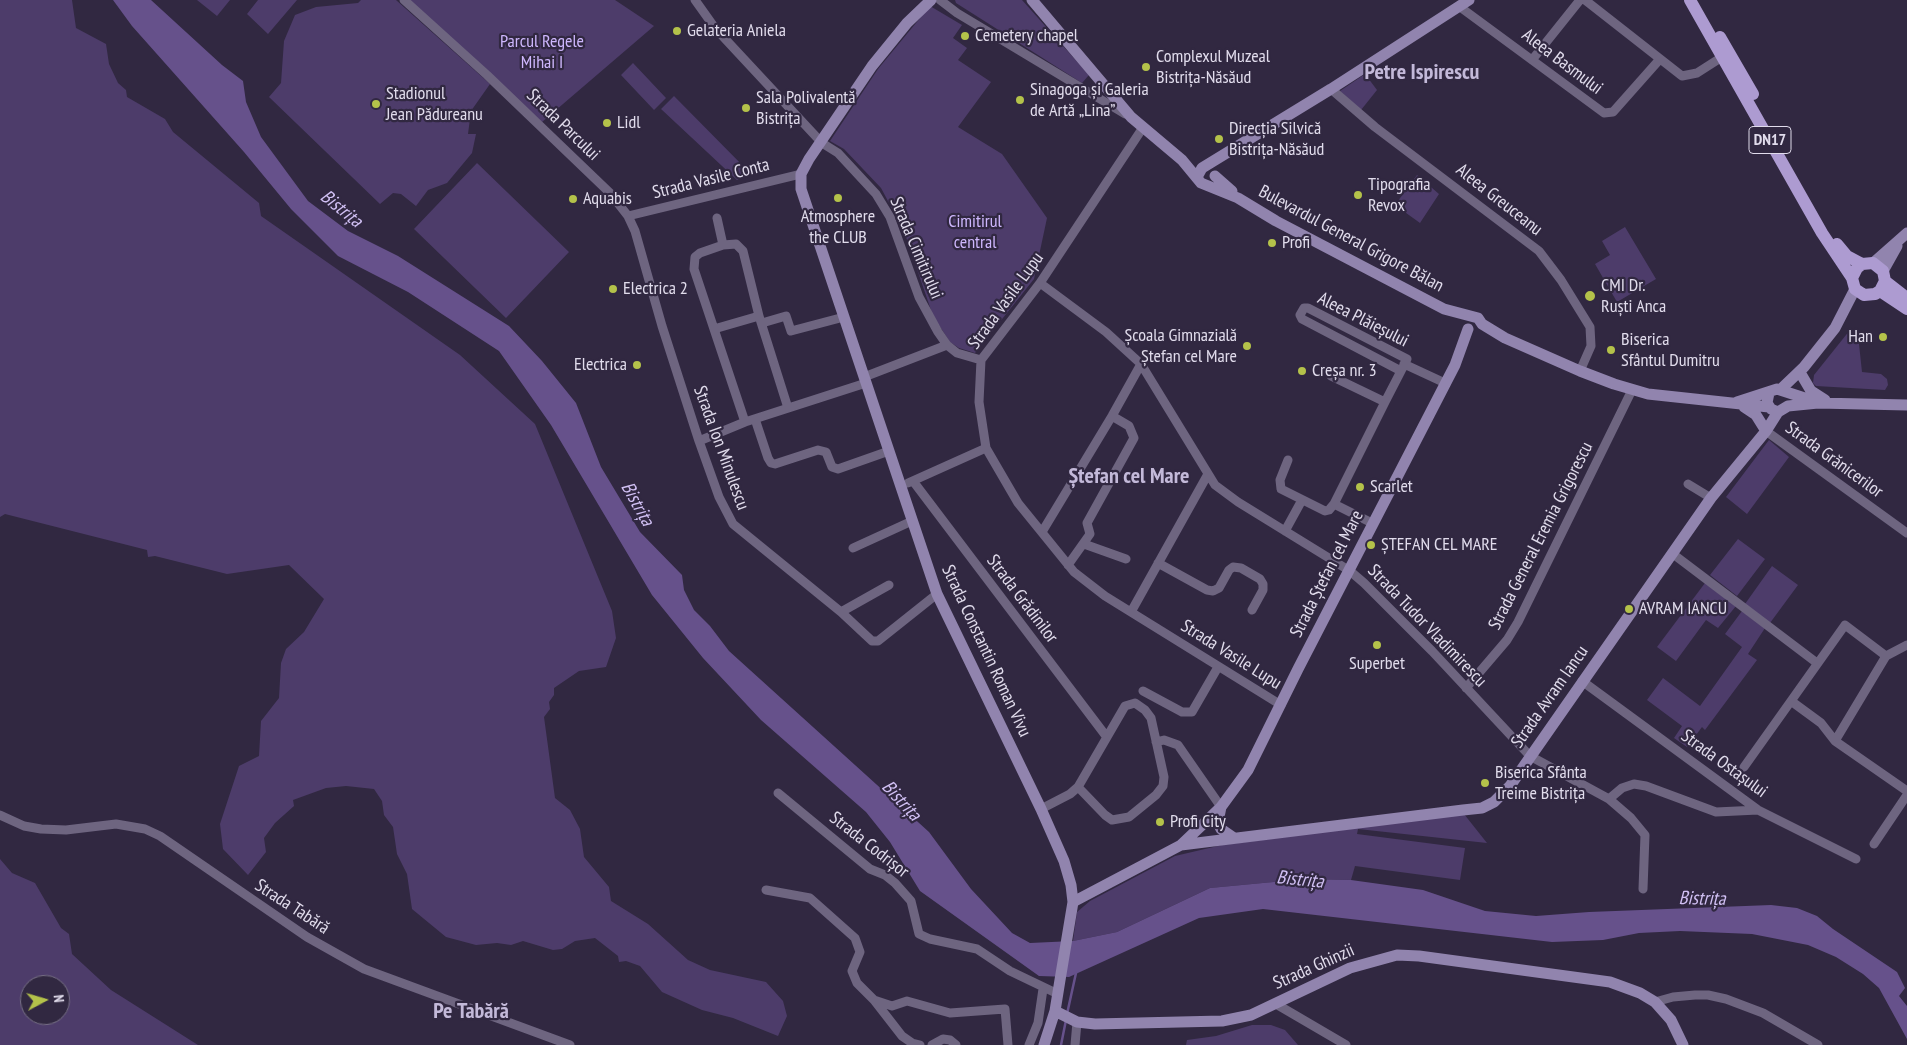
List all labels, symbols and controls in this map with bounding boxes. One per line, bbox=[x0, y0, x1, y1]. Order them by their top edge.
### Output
place label: Gelateria Aniela bbox=[687, 20, 786, 42]
marker: Gelateria Aniela bbox=[671, 25, 683, 37]
place label: Cemetery chapel bbox=[975, 25, 1078, 47]
street label: Aleea Basmului bbox=[1517, 25, 1607, 99]
marker: Cemetery chapel bbox=[959, 30, 971, 42]
park label: Parcul Regele Mihai I bbox=[500, 31, 584, 74]
place label: Complexul Muzeal Bistrița-Năsăud bbox=[1156, 46, 1270, 88]
district label: Petre Ispirescu bbox=[1365, 60, 1479, 86]
marker: Complexul Muzeal Bistrița-Năsăud bbox=[1140, 61, 1152, 73]
place label: Sinagoga și Galeria de Artă „Lina” bbox=[1030, 79, 1149, 122]
place label: Stadionul Jean Pădureanu bbox=[386, 83, 483, 126]
street label: Strada Parcului bbox=[522, 85, 604, 165]
place label: Sala Polivalentă Bistrița bbox=[756, 87, 855, 130]
marker: Sinagoga și Galeria de Artă „Lina” bbox=[1014, 94, 1026, 106]
marker: Stadionul Jean Pădureanu bbox=[370, 98, 382, 110]
marker: Sala Polivalentă Bistrița bbox=[740, 102, 752, 114]
place label: Lidl bbox=[617, 112, 640, 134]
marker: Lidl bbox=[601, 117, 613, 129]
place label: Direcția Silvică Bistrița-Năsăud bbox=[1229, 118, 1324, 160]
road number: DN17 bbox=[1749, 126, 1791, 154]
marker: Direcția Silvică Bistrița-Năsăud bbox=[1213, 133, 1225, 145]
street label: Strada Vasile Conta bbox=[650, 154, 772, 204]
street label: Aleea Greuceanu bbox=[1451, 159, 1547, 241]
place label: Tipografia Revox bbox=[1368, 174, 1431, 216]
street label: Bulevardul General Grigore Bălan bbox=[1255, 181, 1447, 297]
water label: Bistrița bbox=[316, 185, 366, 233]
place label: Aquabis bbox=[583, 188, 632, 210]
marker: Tipografia Revox bbox=[1352, 189, 1364, 201]
marker: Atmosphere the CLUB bbox=[832, 192, 844, 204]
marker: Aquabis bbox=[567, 193, 579, 205]
street label: Strada Cimitirului bbox=[885, 194, 947, 302]
place label: Atmosphere the CLUB bbox=[801, 206, 875, 248]
park label: Cimitirul central bbox=[948, 211, 1002, 253]
place label: Profi bbox=[1282, 232, 1310, 254]
marker: Profi bbox=[1266, 237, 1278, 249]
street label: Strada Vasile Lupu bbox=[964, 248, 1048, 354]
place label: CMI Dr. Ruști Anca bbox=[1601, 275, 1666, 318]
place label: Electrica 2 bbox=[623, 278, 688, 300]
marker: Electrica 2 bbox=[607, 283, 619, 295]
street label: Aleea Plăieșului bbox=[1314, 288, 1412, 352]
marker: CMI Dr. Ruști Anca bbox=[1583, 289, 1597, 303]
place label: Școala Gimnazială Ștefan cel Mare bbox=[1124, 325, 1237, 368]
place label: Han bbox=[1848, 326, 1873, 348]
place label: Biserica Sfântul Dumitru bbox=[1621, 329, 1720, 372]
marker: Han bbox=[1877, 331, 1889, 343]
marker: Școala Gimnazială Ștefan cel Mare bbox=[1241, 340, 1253, 352]
marker: Biserica Sfântul Dumitru bbox=[1605, 344, 1617, 356]
place label: Electrica bbox=[574, 354, 627, 376]
marker: Electrica bbox=[631, 359, 643, 371]
place label: Creșa nr. 3 bbox=[1312, 360, 1376, 382]
marker: Creșa nr. 3 bbox=[1296, 365, 1308, 377]
street label: Strada Ion Minulescu bbox=[689, 383, 753, 513]
street label: Strada Grănicerilor bbox=[1781, 417, 1887, 503]
street label: Strada General Eremia Grigorescu bbox=[1484, 438, 1598, 634]
district label: Ștefan cel Mare bbox=[1068, 464, 1190, 490]
place label: Scarlet bbox=[1370, 476, 1413, 498]
water label: Bistrița bbox=[616, 478, 658, 530]
marker: Scarlet bbox=[1354, 481, 1366, 493]
street label: Strada Ștefan cel Mare bbox=[1286, 507, 1368, 641]
place label: ȘTEFAN CEL MARE bbox=[1381, 534, 1498, 556]
marker: ȘTEFAN CEL MARE bbox=[1365, 539, 1377, 551]
street label: Strada Grădinilor bbox=[982, 551, 1062, 647]
street label: Strada Tudor Vladimirescu bbox=[1363, 560, 1491, 692]
street label: Strada Constantin Roman Vivu bbox=[937, 562, 1035, 740]
place label: AVRAM IANCU bbox=[1639, 598, 1727, 620]
marker: AVRAM IANCU bbox=[1623, 603, 1635, 615]
street label: Strada Vasile Lupu bbox=[1177, 616, 1285, 694]
marker: Superbet bbox=[1371, 639, 1383, 651]
street label: Strada Avram Iancu bbox=[1507, 642, 1593, 752]
place label: Superbet bbox=[1349, 653, 1405, 675]
street label: Strada Ostașului bbox=[1677, 725, 1771, 803]
place label: Biserica Sfânta Treime Bistrița bbox=[1495, 762, 1587, 804]
water label: Bistrița bbox=[877, 776, 925, 826]
marker: Biserica Sfânta Treime Bistrița bbox=[1479, 777, 1491, 789]
street label: Strada Codrișor bbox=[825, 807, 913, 883]
place label: Profi City bbox=[1170, 811, 1226, 833]
marker: Profi City bbox=[1154, 816, 1166, 828]
water label: Bistrița bbox=[1276, 866, 1324, 894]
street label: Strada Tabără bbox=[251, 875, 333, 939]
water label: Bistrița bbox=[1678, 887, 1726, 911]
street label: Strada Ghinzii bbox=[1270, 940, 1358, 994]
north arrow bbox=[20, 975, 70, 1025]
text: N bbox=[50, 994, 68, 1003]
district label: Pe Tabără bbox=[433, 999, 509, 1025]

